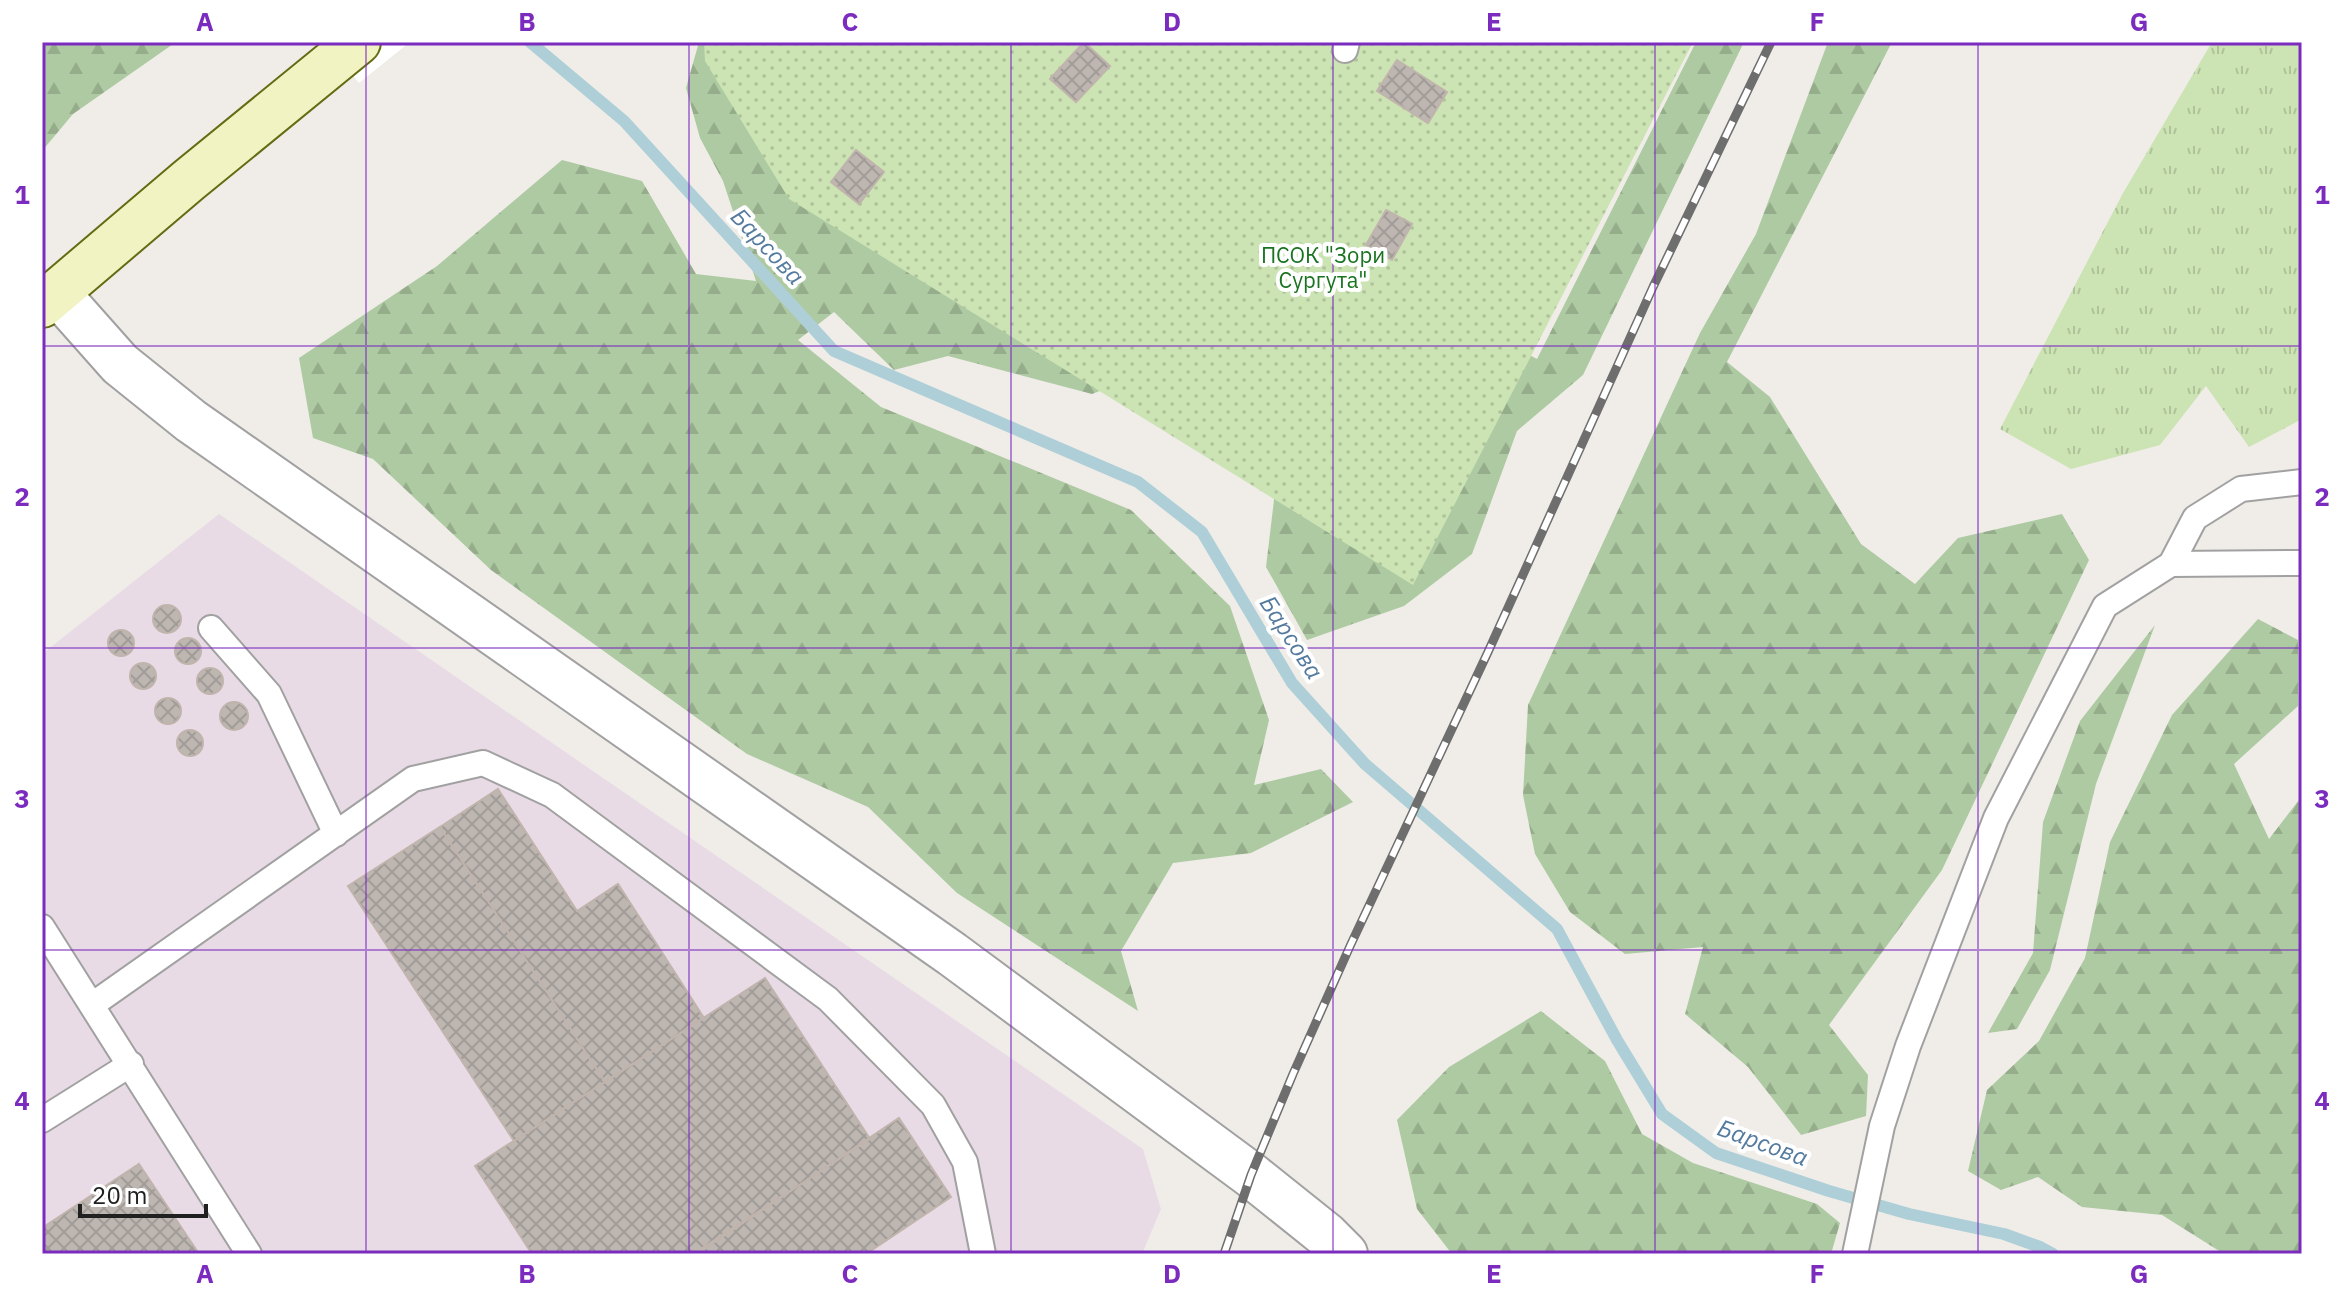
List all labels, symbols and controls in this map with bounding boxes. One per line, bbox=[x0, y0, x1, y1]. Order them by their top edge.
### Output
text: A bbox=[196, 4, 214, 38]
text: B bbox=[518, 4, 536, 38]
text: C bbox=[842, 4, 859, 38]
text: D bbox=[1163, 4, 1181, 38]
text: E bbox=[1486, 4, 1502, 38]
text: F bbox=[1809, 4, 1825, 38]
text: G bbox=[2130, 4, 2148, 38]
text: 1 bbox=[14, 177, 30, 211]
text: 1 bbox=[2314, 177, 2330, 211]
water label: Барсова bbox=[724, 201, 812, 291]
park label: ПСОК "Зори Сургута" bbox=[1261, 240, 1385, 294]
text: 2 bbox=[14, 479, 30, 513]
text: 2 bbox=[2314, 479, 2330, 513]
water label: Барсова bbox=[1253, 589, 1331, 685]
text: 3 bbox=[14, 781, 30, 815]
text: 3 bbox=[2314, 781, 2330, 815]
text: 4 bbox=[14, 1083, 30, 1117]
text: 4 bbox=[2314, 1083, 2330, 1117]
water label: Барсова bbox=[1713, 1111, 1813, 1173]
scale bar bbox=[80, 1168, 206, 1218]
text: 20 m bbox=[92, 1179, 147, 1211]
text: A bbox=[196, 1256, 214, 1290]
text: B bbox=[518, 1256, 536, 1290]
text: C bbox=[842, 1256, 859, 1290]
text: D bbox=[1163, 1256, 1181, 1290]
text: E bbox=[1486, 1256, 1502, 1290]
text: F bbox=[1809, 1256, 1825, 1290]
text: G bbox=[2130, 1256, 2148, 1290]

